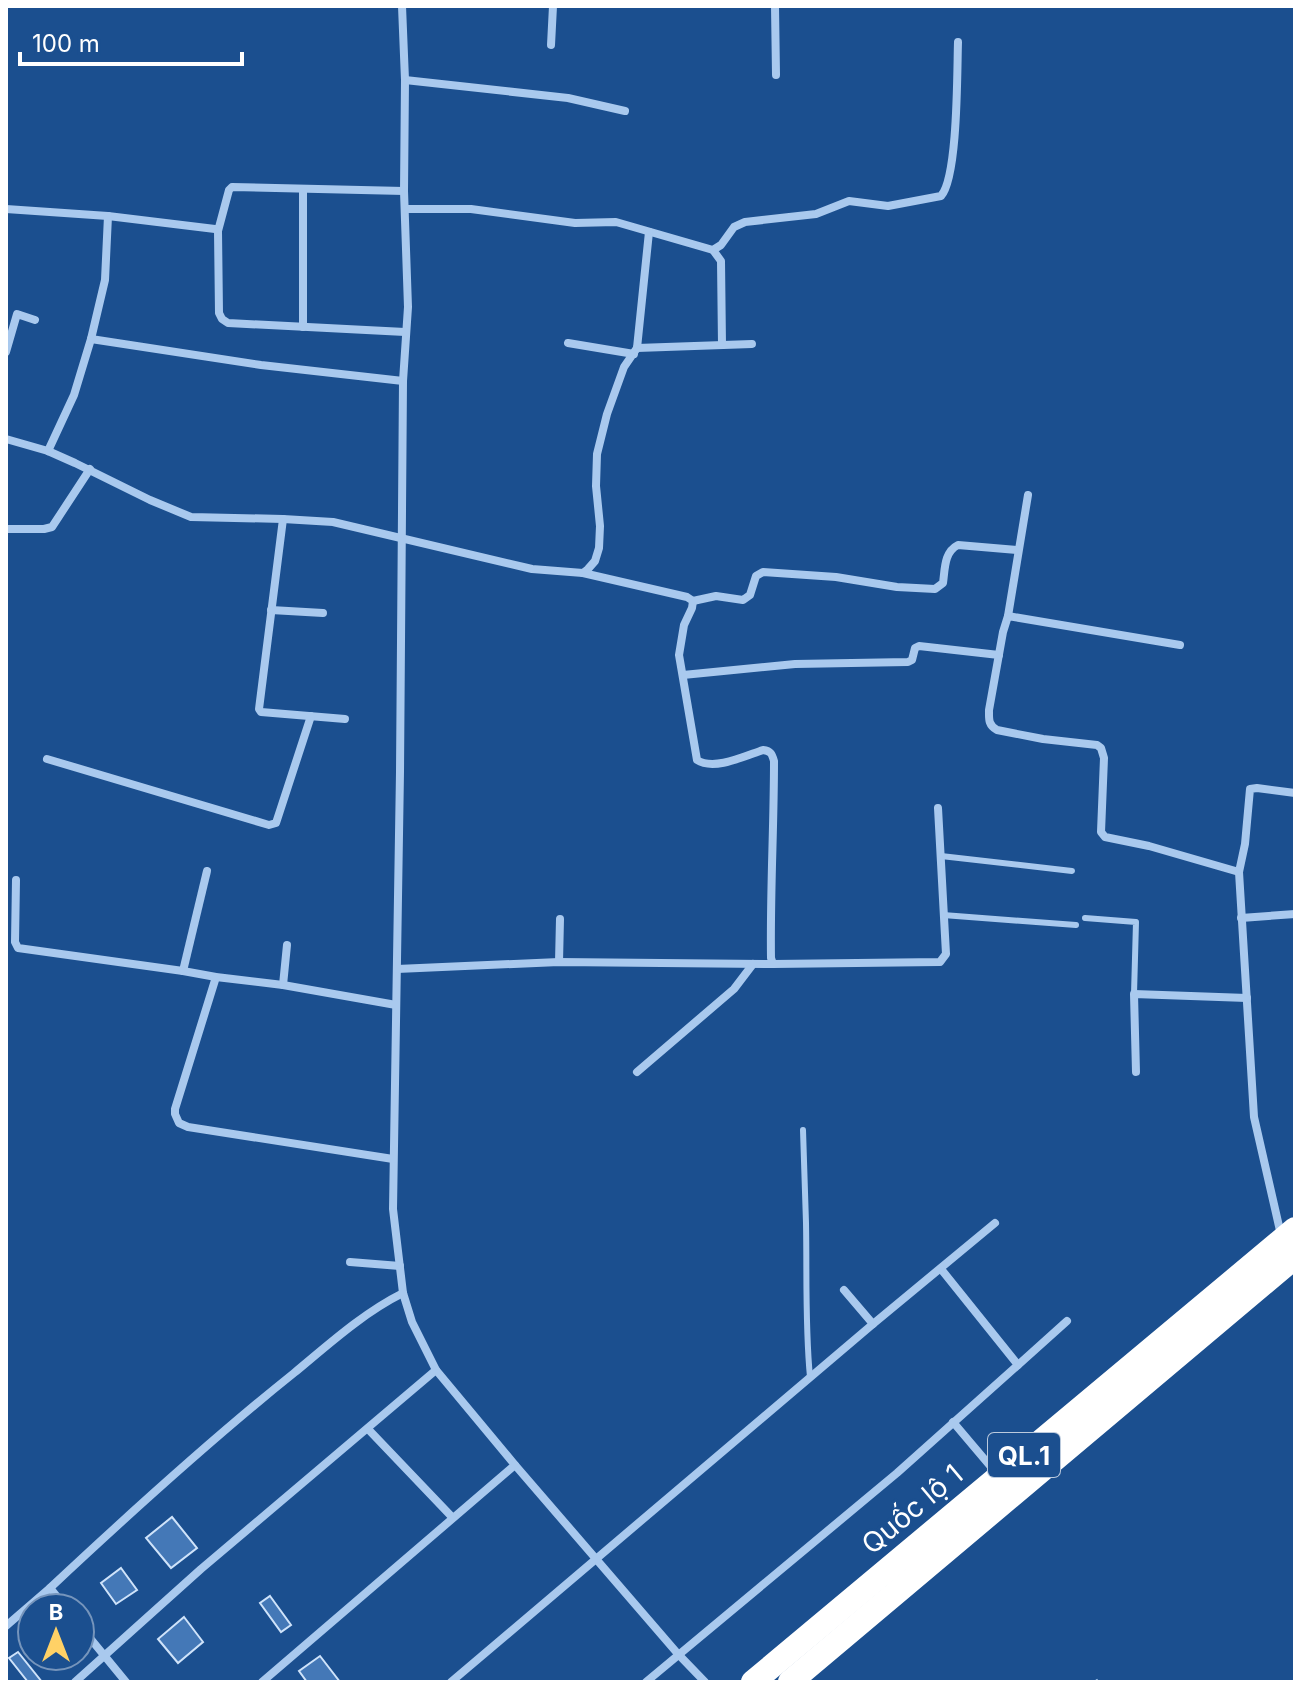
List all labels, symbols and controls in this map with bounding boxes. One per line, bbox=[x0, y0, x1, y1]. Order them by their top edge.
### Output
scale bar bbox=[20, 16, 242, 66]
text: 100 m bbox=[32, 29, 100, 58]
road number: QL.1 bbox=[988, 1433, 1060, 1477]
street label: Quốc lộ 1 bbox=[855, 1457, 969, 1561]
north arrow bbox=[16, 1592, 96, 1672]
text: B bbox=[49, 1599, 63, 1625]

